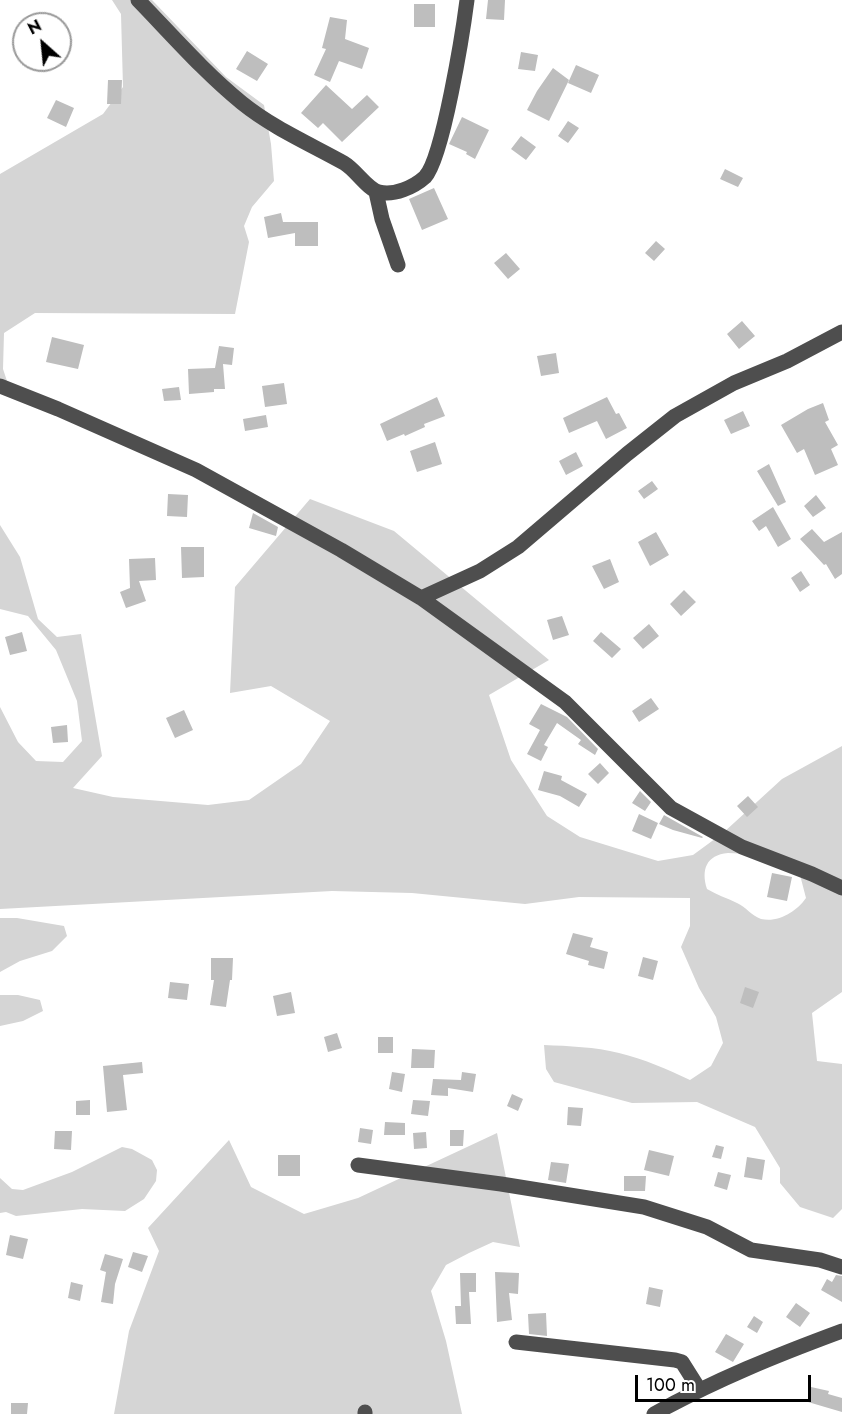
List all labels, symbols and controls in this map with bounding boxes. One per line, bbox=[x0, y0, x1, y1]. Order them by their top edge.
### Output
north arrow bbox=[12, 12, 72, 72]
text: N bbox=[24, 14, 45, 40]
scale bar bbox=[638, 1363, 814, 1401]
text: 100 m bbox=[646, 1372, 695, 1398]

